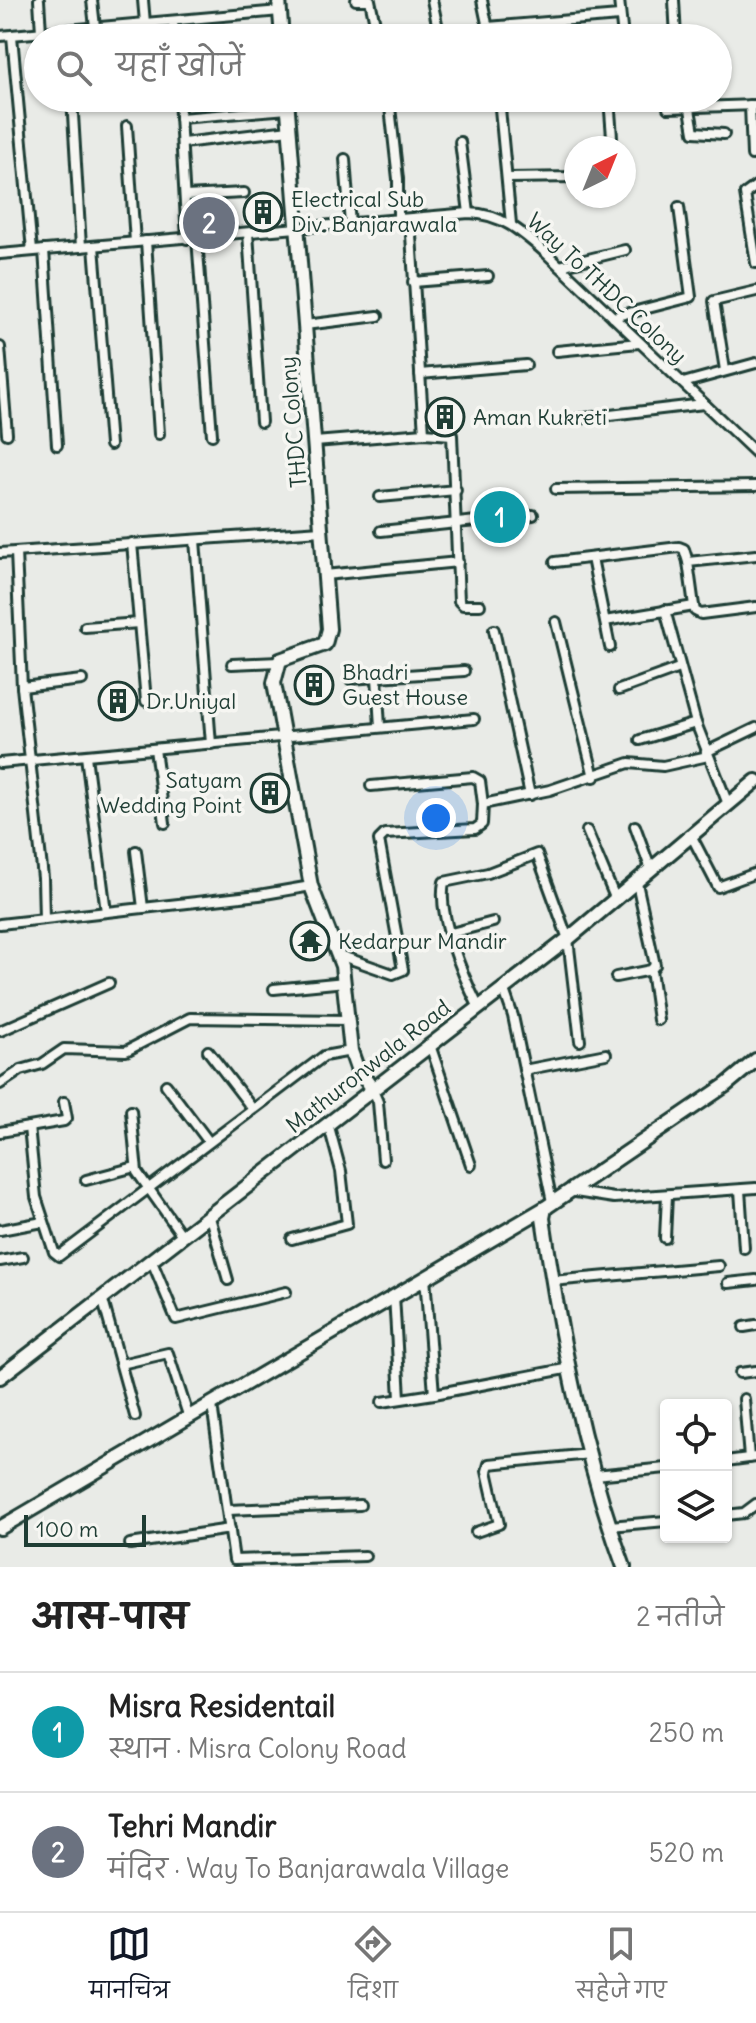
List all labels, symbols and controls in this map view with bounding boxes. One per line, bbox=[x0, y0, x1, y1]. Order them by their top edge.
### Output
search box bbox=[24, 24, 732, 112]
icon: search bbox=[52, 46, 96, 90]
text: यहाँ खोजें bbox=[116, 46, 244, 84]
north arrow bbox=[564, 136, 636, 208]
place label: Electrical Sub Div. Banjarawala bbox=[291, 185, 457, 238]
building icon: Electrical Sub Div. Banjarawala bbox=[242, 191, 284, 233]
pin: 2 bbox=[183, 193, 235, 253]
street label: Way To THDC Colony bbox=[521, 207, 693, 369]
street label: THDC Colony bbox=[273, 355, 313, 489]
building icon: Aman Kukreti bbox=[424, 396, 466, 438]
place label: Aman Kukreti bbox=[473, 403, 607, 431]
pin: 1 bbox=[474, 487, 526, 547]
place label: Bhadri Guest House bbox=[342, 658, 468, 711]
building icon: Bhadri Guest House bbox=[293, 664, 335, 706]
building icon: Dr.Uniyal bbox=[97, 680, 139, 722]
place label: Dr.Uniyal bbox=[146, 687, 236, 715]
place label: Satyam Wedding Point bbox=[100, 766, 242, 819]
building icon: Satyam Wedding Point bbox=[249, 772, 291, 814]
your location bbox=[416, 798, 456, 838]
temple icon: Kedarpur Mandir bbox=[289, 920, 331, 962]
place label: Kedarpur Mandir bbox=[338, 927, 507, 955]
street label: Mathuronwala Road bbox=[280, 993, 456, 1139]
map controls bbox=[660, 1399, 732, 1543]
button: locate bbox=[660, 1399, 732, 1471]
button: layers bbox=[660, 1471, 732, 1543]
scale bar bbox=[24, 1511, 146, 1547]
text: 100 m bbox=[36, 1515, 98, 1543]
text: आस-पास bbox=[32, 1594, 188, 1637]
text: 2 नतीजे bbox=[636, 1600, 724, 1633]
text: Misra Residentail bbox=[108, 1687, 335, 1725]
text: 1 bbox=[53, 1716, 63, 1749]
text: 250 m bbox=[649, 1716, 724, 1749]
text: स्थान · Misra Colony Road bbox=[108, 1732, 407, 1765]
text: Tehri Mandir bbox=[108, 1807, 276, 1845]
text: 2 bbox=[51, 1836, 65, 1869]
text: 520 m bbox=[649, 1836, 724, 1869]
text: मंदिर · Way To Banjarawala Village bbox=[108, 1852, 509, 1885]
tab: मानचित्र bbox=[89, 1922, 170, 2015]
tab: दिशा bbox=[348, 1922, 398, 2015]
tab: सहेजे गए bbox=[576, 1922, 667, 2015]

